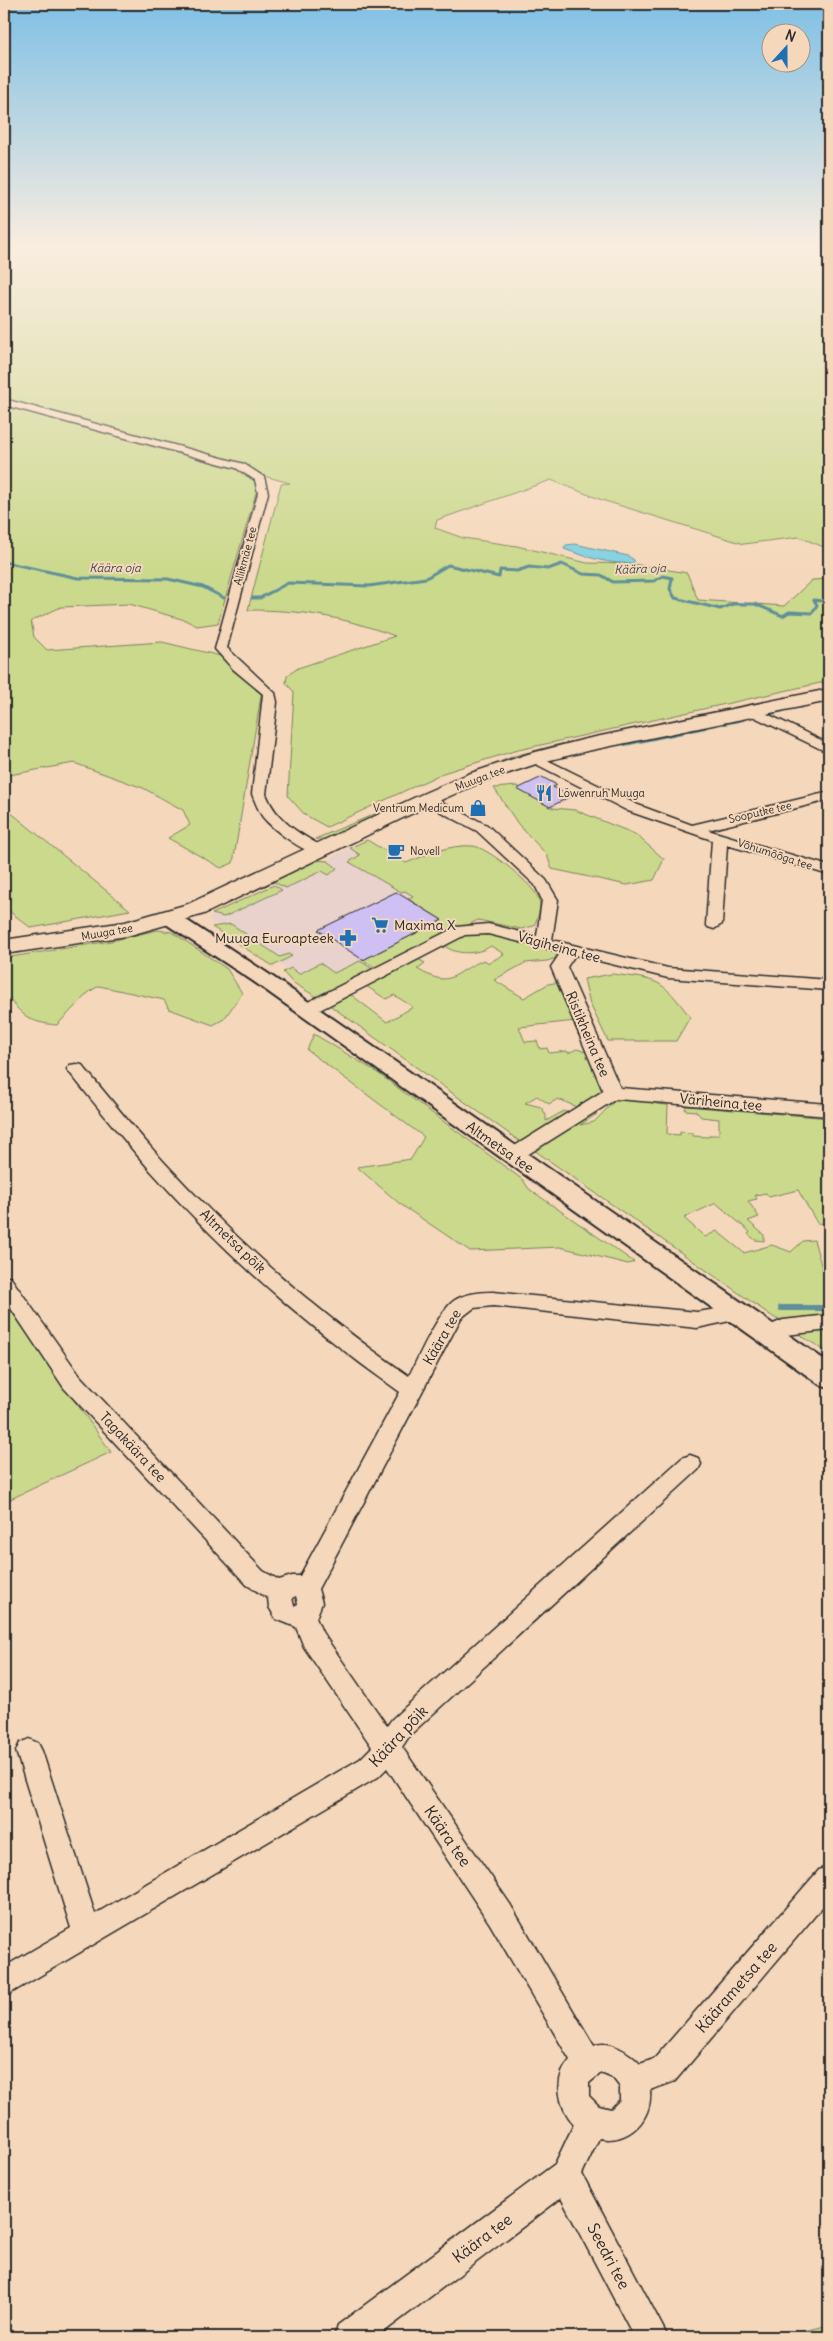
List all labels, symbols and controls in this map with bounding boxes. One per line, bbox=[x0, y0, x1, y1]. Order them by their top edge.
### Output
north arrow bbox=[760, 22, 810, 72]
text: N bbox=[783, 26, 798, 46]
street label: Allikmäe tee bbox=[230, 525, 260, 587]
water label: Käära oja bbox=[89, 560, 142, 575]
water label: Käära oja bbox=[614, 560, 667, 577]
street label: Muuga tee bbox=[453, 762, 507, 794]
restaurant icon: Löwenruh Muuga bbox=[534, 783, 554, 803]
place label: Löwenruh Muuga bbox=[558, 786, 645, 800]
shop icon: Ventrum Medicum bbox=[468, 798, 488, 818]
street label: Sooputke tee bbox=[727, 798, 793, 826]
place label: Ventrum Medicum bbox=[373, 801, 464, 815]
street label: Võhumõõga tee bbox=[736, 835, 814, 873]
cafe icon: Novell bbox=[386, 841, 406, 861]
place label: Novell bbox=[410, 844, 440, 858]
supermarket icon: Maxima X bbox=[370, 915, 390, 935]
place label: Maxima X bbox=[394, 916, 456, 934]
street label: Muuga tee bbox=[80, 921, 134, 943]
street label: Vägiheina tee bbox=[516, 927, 602, 967]
pharmacy icon: Muuga Euroapteek bbox=[338, 928, 358, 948]
place label: Muuga Euroapteek bbox=[215, 929, 334, 947]
street label: Ristikheina tee bbox=[562, 988, 614, 1080]
street label: Väriheina tee bbox=[679, 1089, 763, 1115]
street label: Altmetsa tee bbox=[463, 1117, 537, 1177]
street label: Altmetsa põik bbox=[196, 1205, 270, 1277]
street label: Käära tee bbox=[419, 1306, 465, 1368]
street label: Tagakäära tee bbox=[96, 1408, 170, 1486]
street label: Käära põik bbox=[364, 1701, 432, 1771]
street label: Käära tee bbox=[420, 1801, 476, 1871]
street label: Käärametsa tee bbox=[691, 1937, 781, 2037]
street label: Käära tee bbox=[448, 2209, 516, 2267]
street label: Seedri tee bbox=[583, 2220, 635, 2292]

